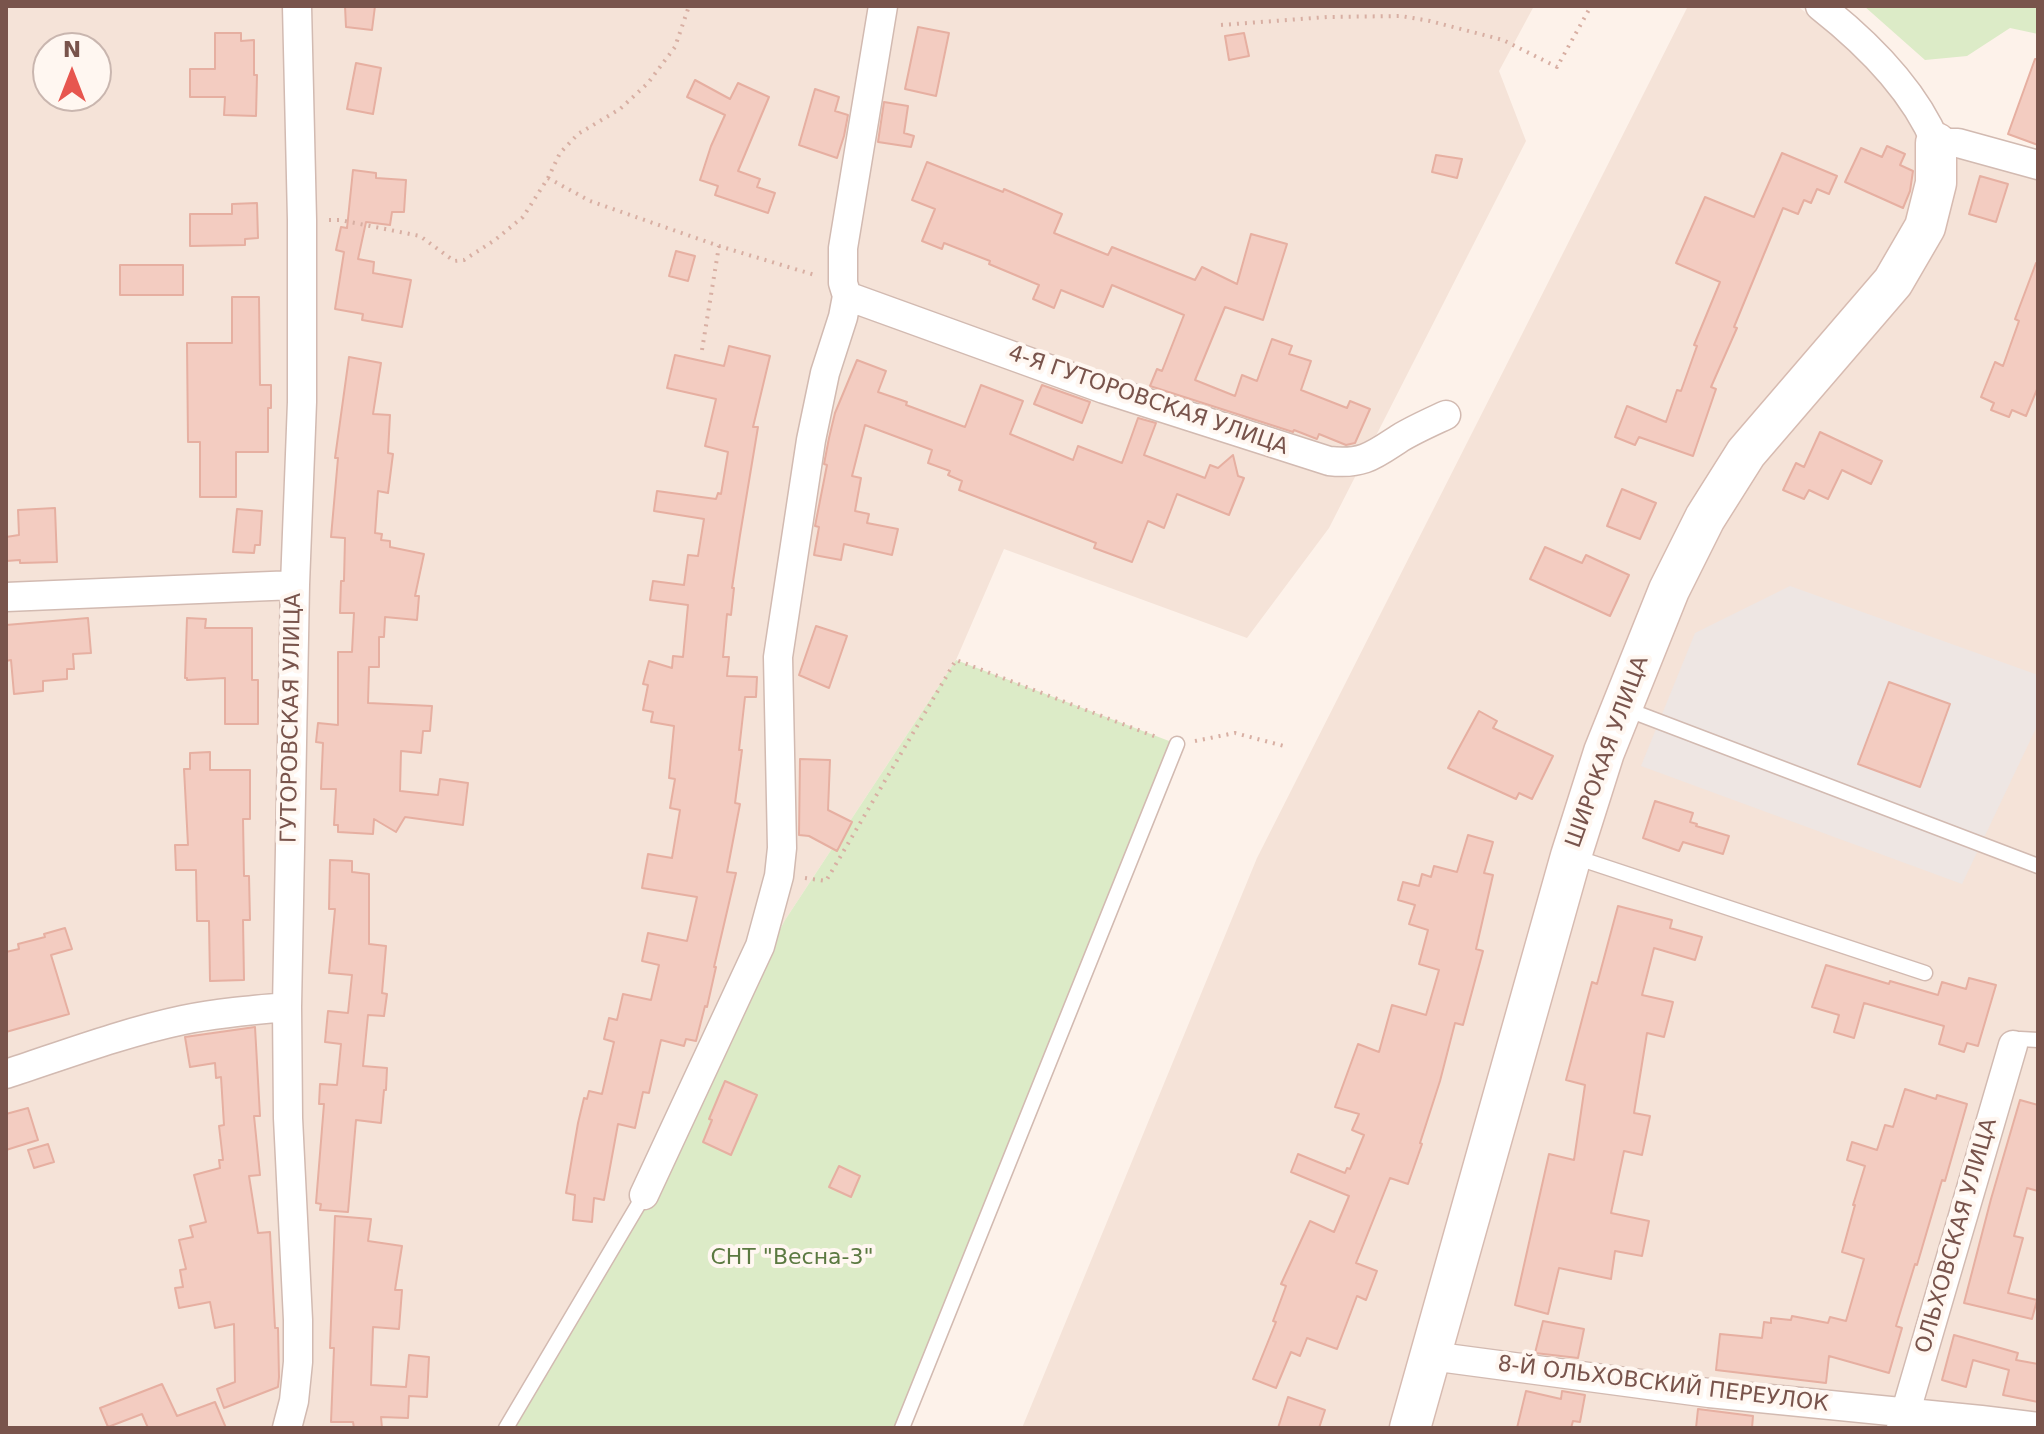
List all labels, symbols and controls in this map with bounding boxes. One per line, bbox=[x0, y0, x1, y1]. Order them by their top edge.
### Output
north arrow bbox=[32, 32, 112, 112]
text: N bbox=[63, 37, 81, 62]
street label: 4-Я ГУТОРОВСКАЯ УЛИЦА bbox=[1005, 341, 1291, 461]
street label: ГУТОРОВСКАЯ УЛИЦА bbox=[277, 593, 307, 843]
street label: ШИРОКАЯ УЛИЦА bbox=[1561, 653, 1655, 851]
street label: ОЛЬХОВСКАЯ УЛИЦА bbox=[1911, 1115, 2003, 1357]
park label: СНТ "Весна-3" bbox=[710, 1245, 874, 1271]
street label: 8-Й ОЛЬХОВСКИЙ ПЕРЕУЛОК bbox=[1496, 1352, 1830, 1418]

